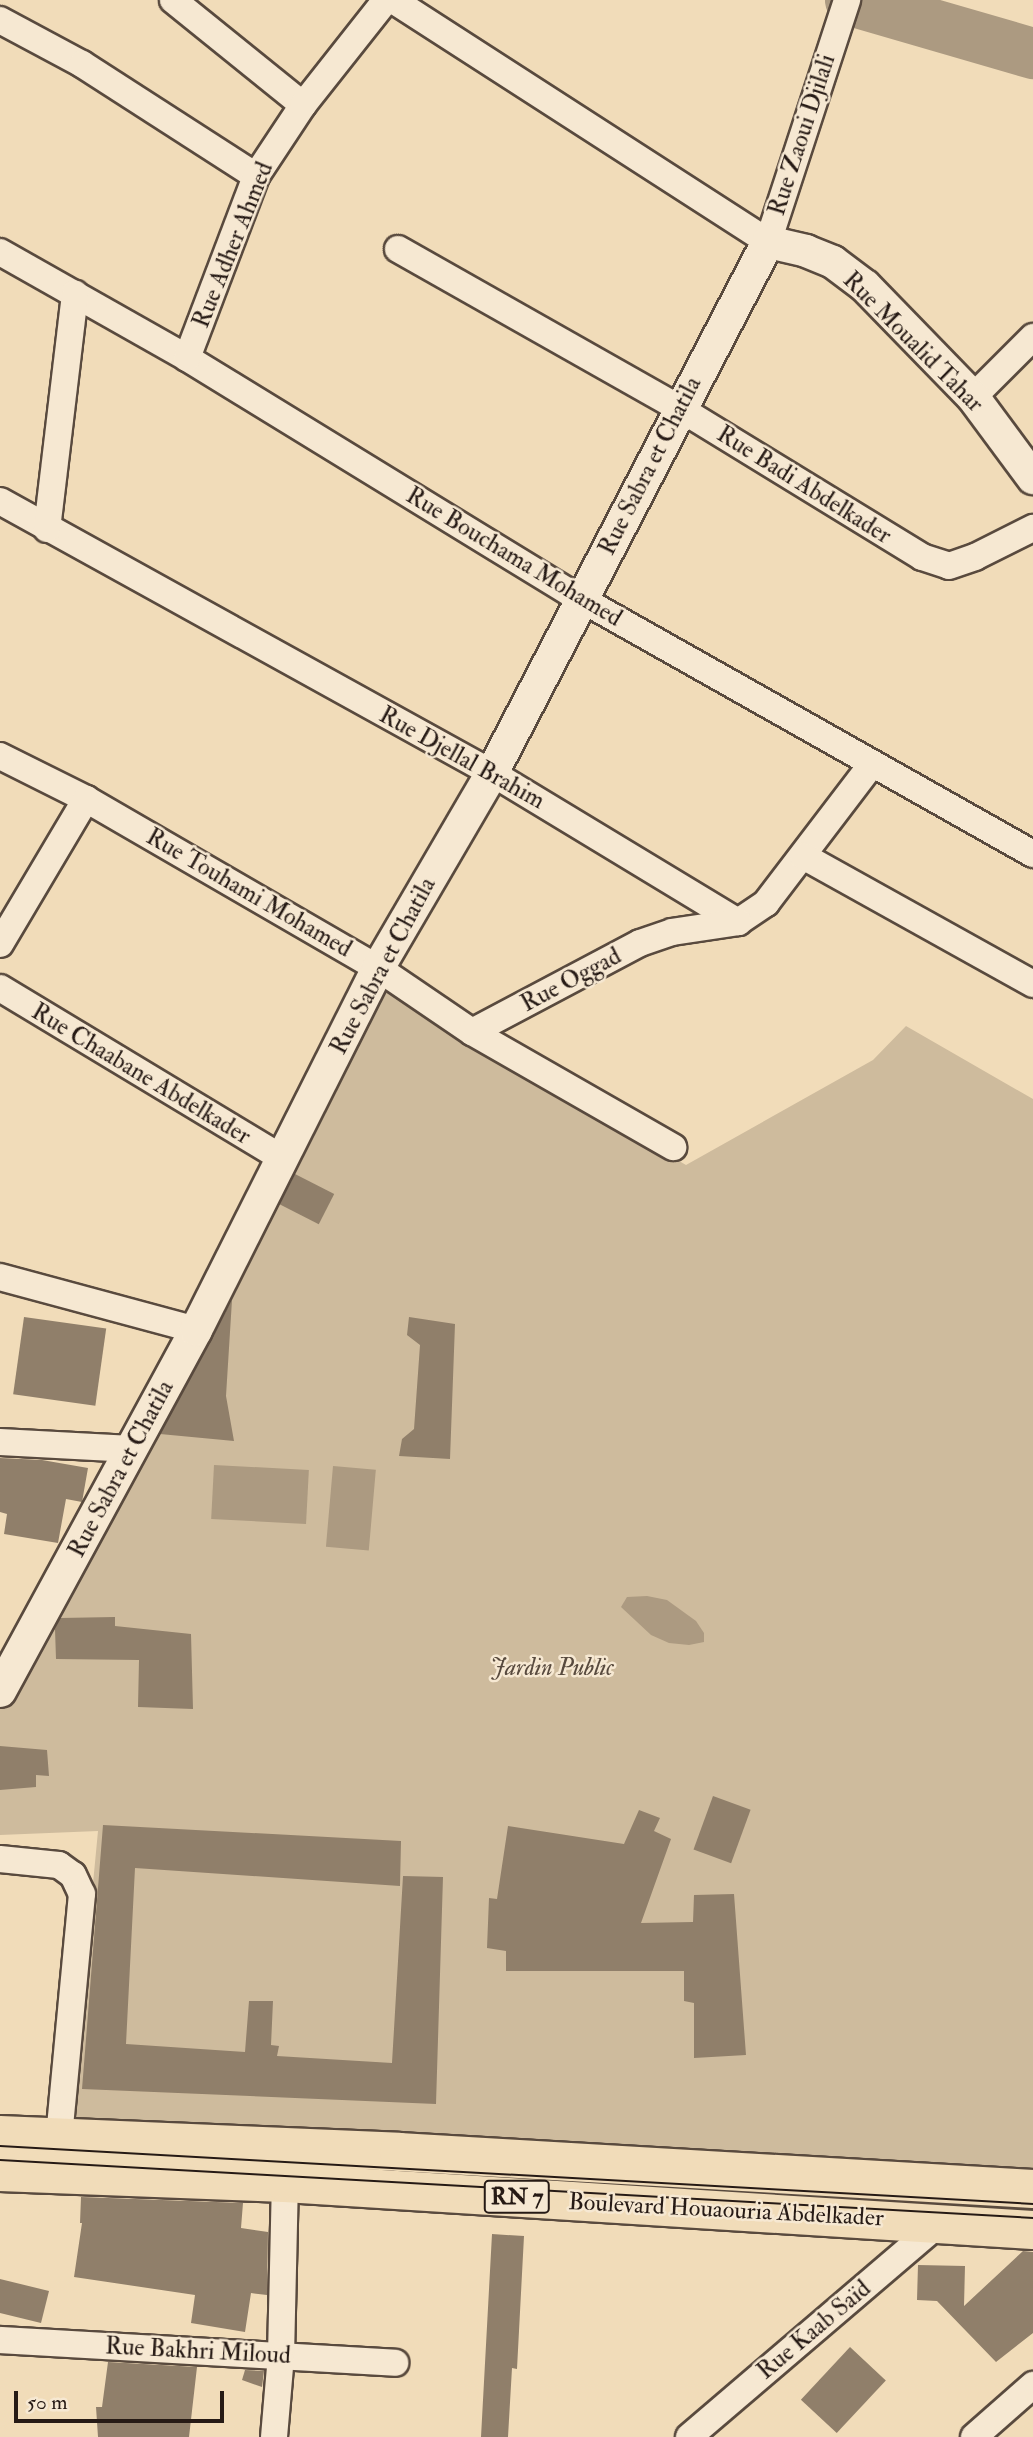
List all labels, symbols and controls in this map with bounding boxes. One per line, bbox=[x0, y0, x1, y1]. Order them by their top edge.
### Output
street label: Rue Zaoui Djilali bbox=[762, 51, 842, 219]
street label: Rue Adher Ahmed bbox=[187, 158, 279, 332]
street label: Rue Moualid Tahar bbox=[837, 266, 989, 418]
street label: Rue Sabra et Chatila bbox=[593, 372, 707, 560]
street label: Rue Badi Abdelkader bbox=[711, 420, 897, 550]
street label: Rue Bouchama Mohamed bbox=[401, 481, 627, 633]
street label: Rue Djellal Brahim bbox=[374, 701, 550, 815]
street label: Rue Touhami Mohamed bbox=[141, 822, 357, 964]
street label: Rue Sabra et Chatila bbox=[324, 873, 442, 1059]
street label: Rue Oggad bbox=[516, 942, 626, 1018]
street label: Rue Chaabane Abdelkader bbox=[26, 997, 256, 1151]
street label: Rue Sabra et Chatila bbox=[62, 1376, 180, 1562]
park label: Jardin Public bbox=[490, 1654, 614, 1682]
road number: RN 7 bbox=[484, 2178, 550, 2216]
street label: Boulevard Houaouria Abdelkader bbox=[568, 2187, 884, 2233]
street label: Rue Kaab Saïd bbox=[751, 2274, 877, 2386]
street label: Rue Bakhri Miloud bbox=[104, 2332, 292, 2370]
scale bar bbox=[18, 2378, 228, 2422]
text: 50 m bbox=[27, 2389, 68, 2416]

